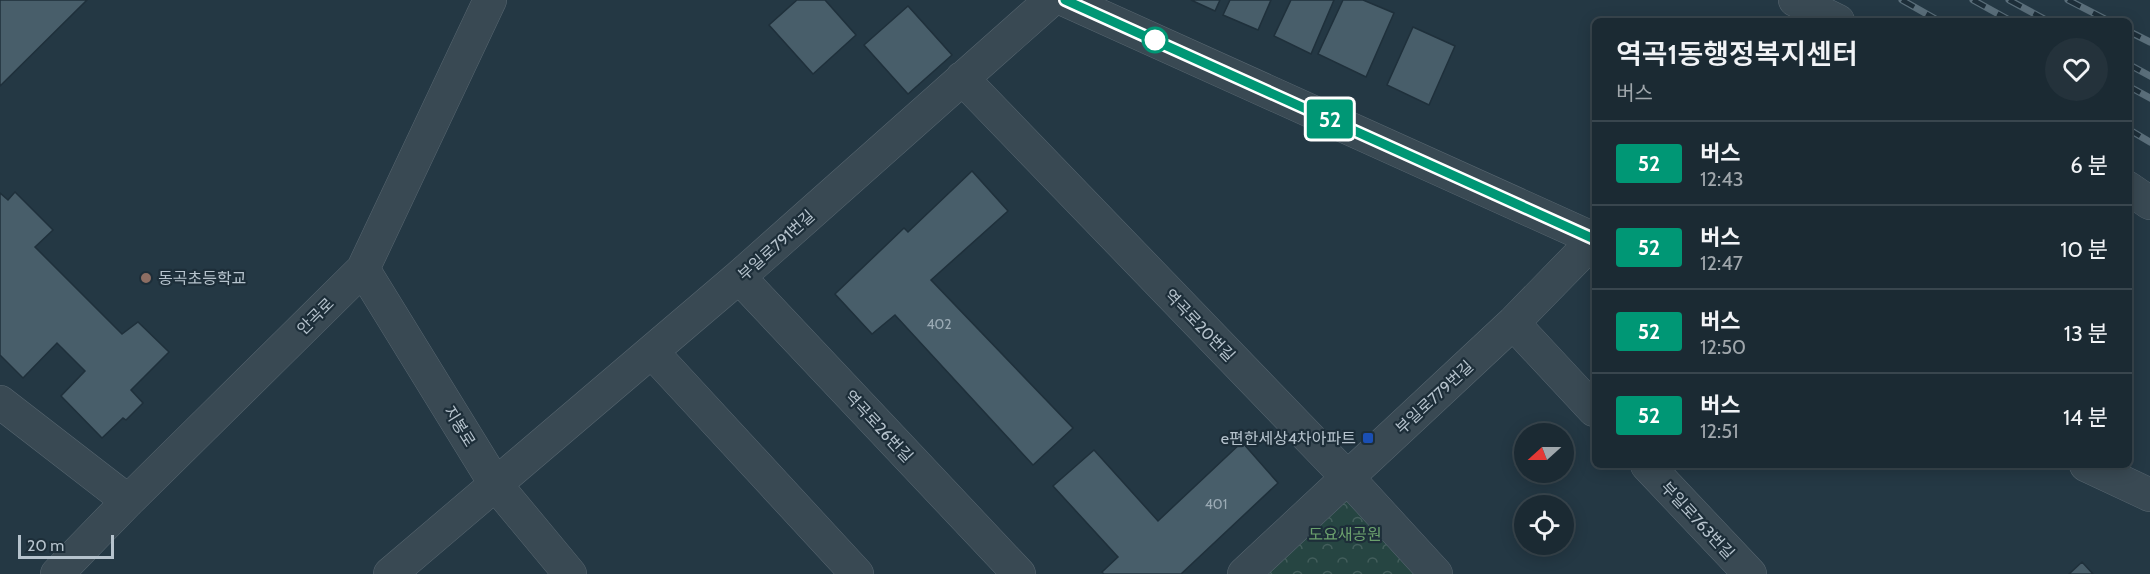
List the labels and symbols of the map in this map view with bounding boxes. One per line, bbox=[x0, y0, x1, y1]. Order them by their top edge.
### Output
unlabelled marker bbox=[1142, 27, 1168, 53]
line badge: 52 bbox=[1303, 100, 1357, 138]
street label: 부일로791번길 bbox=[734, 206, 818, 285]
place label: 동곡초등학교 bbox=[158, 269, 246, 288]
marker: 동곡초등학교 bbox=[139, 271, 153, 285]
street label: 역곡로20번길 bbox=[1160, 285, 1239, 365]
street label: 안곡로 bbox=[293, 294, 338, 339]
house number: 402 bbox=[926, 315, 952, 333]
street label: 부일로779번길 bbox=[1392, 357, 1477, 438]
street label: 역곡로26번길 bbox=[841, 387, 917, 466]
street label: 지봉로 bbox=[440, 403, 479, 450]
north arrow bbox=[1514, 423, 1574, 483]
place label: e편한세상4차아파트 bbox=[1221, 429, 1356, 448]
marker: e편한세상4차아파트 bbox=[1361, 431, 1375, 445]
street label: 부일로763번길 bbox=[1657, 478, 1738, 563]
house number: 401 bbox=[1205, 495, 1227, 513]
park label: 도요새공원 bbox=[1308, 525, 1382, 544]
scale bar bbox=[18, 532, 114, 560]

